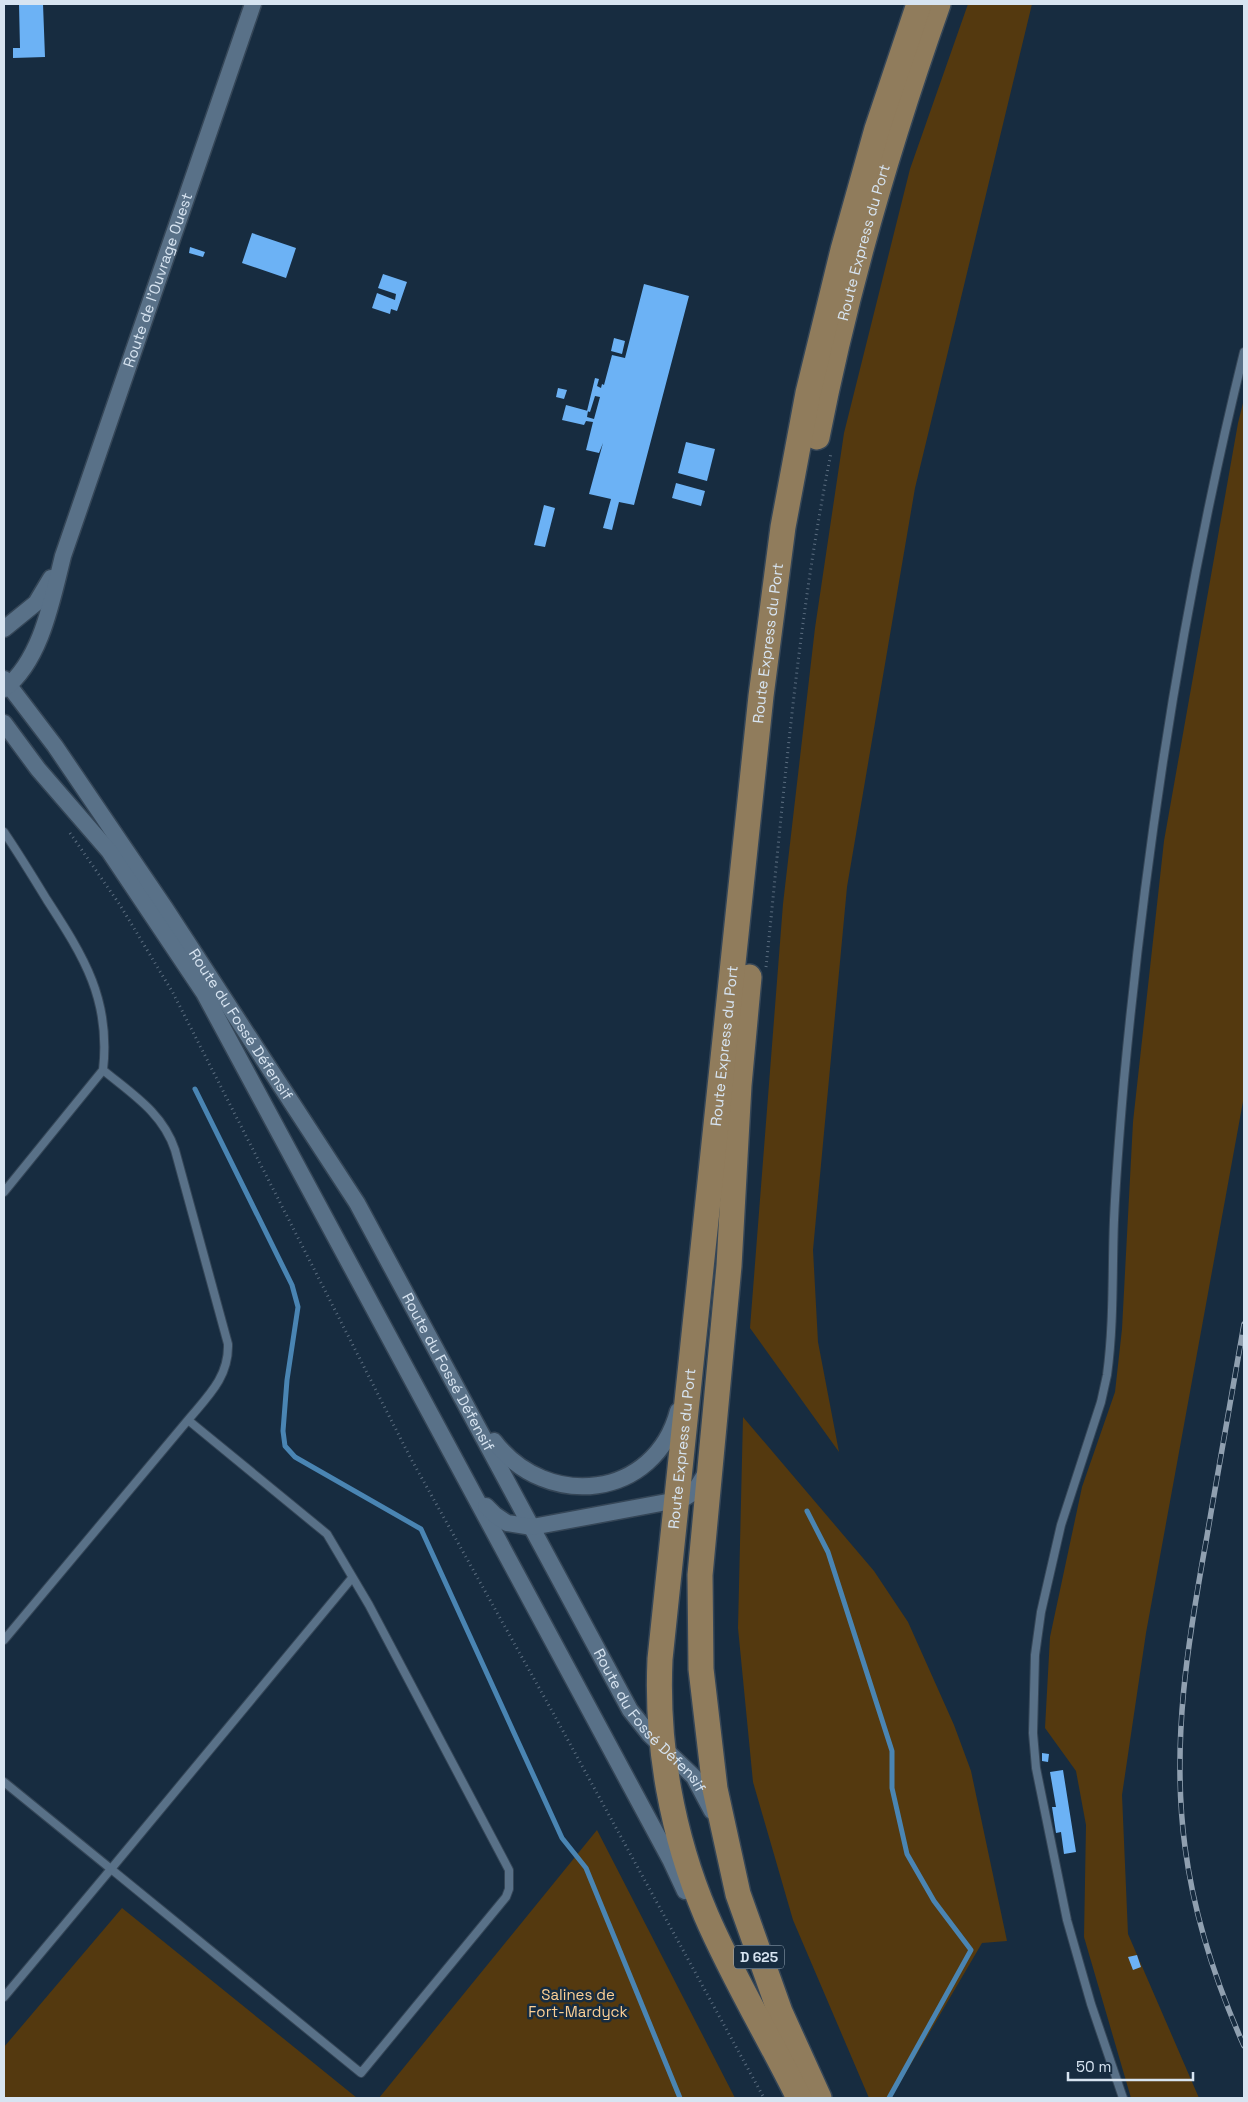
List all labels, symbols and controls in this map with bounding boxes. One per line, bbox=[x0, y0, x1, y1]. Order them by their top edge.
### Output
street label: Route Express du Port bbox=[833, 162, 894, 323]
street label: Route de l'Ouvrage Ouest bbox=[119, 190, 196, 370]
street label: Route Express du Port bbox=[748, 562, 787, 724]
street label: Route du Fossé Défensif bbox=[185, 945, 298, 1104]
street label: Route Express du Port bbox=[706, 964, 742, 1127]
street label: Route du Fossé Défensif bbox=[398, 1289, 499, 1455]
street label: Route Express du Port bbox=[664, 1367, 699, 1530]
street label: Route du Fossé Défensif bbox=[590, 1645, 710, 1796]
road number: D 625 bbox=[734, 1945, 784, 1968]
park label: Salines de Fort-Mardyck bbox=[528, 1985, 628, 2021]
scale bar bbox=[1068, 2050, 1193, 2082]
text: 50 m bbox=[1076, 2057, 1111, 2076]

